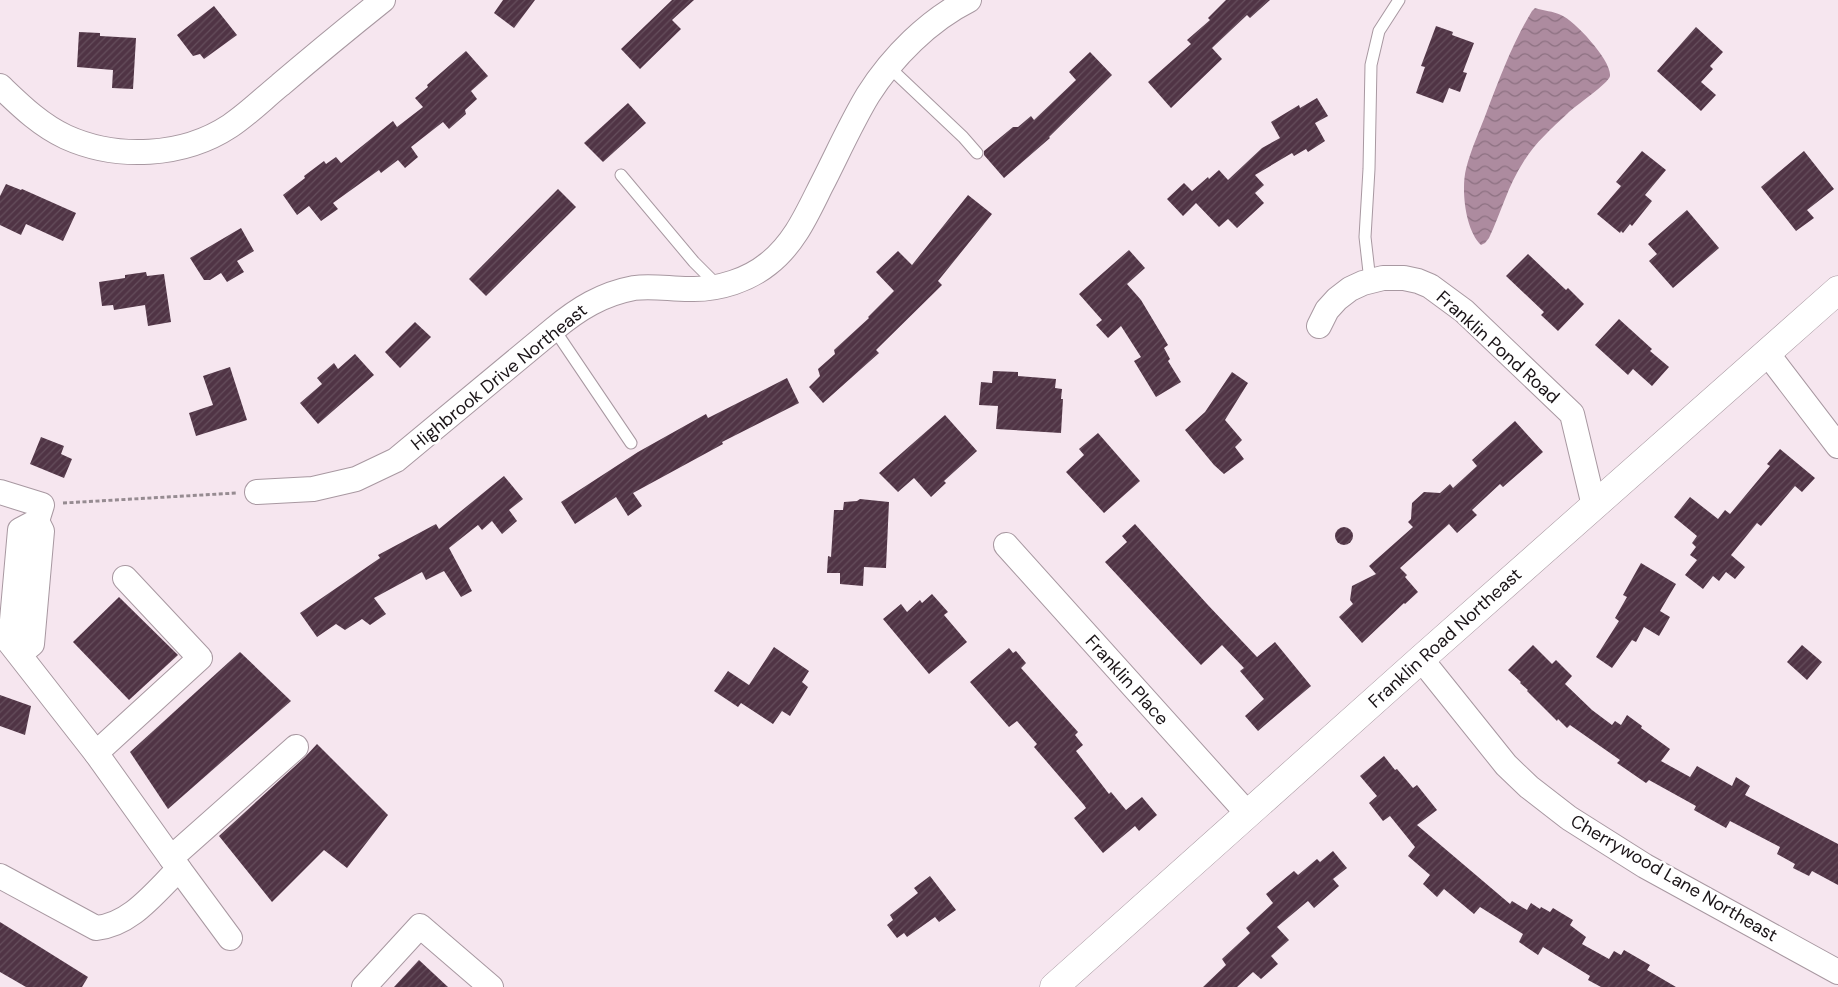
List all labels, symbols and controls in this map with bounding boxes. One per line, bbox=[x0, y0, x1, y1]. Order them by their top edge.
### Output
street label: Franklin Pond Road bbox=[1431, 285, 1565, 409]
street label: Highbrook Drive Northeast bbox=[406, 298, 592, 456]
street label: Franklin Road Northeast bbox=[1363, 563, 1527, 713]
street label: Franklin Place bbox=[1080, 630, 1174, 730]
street label: Cherrywood Lane Northeast bbox=[1566, 809, 1782, 947]

